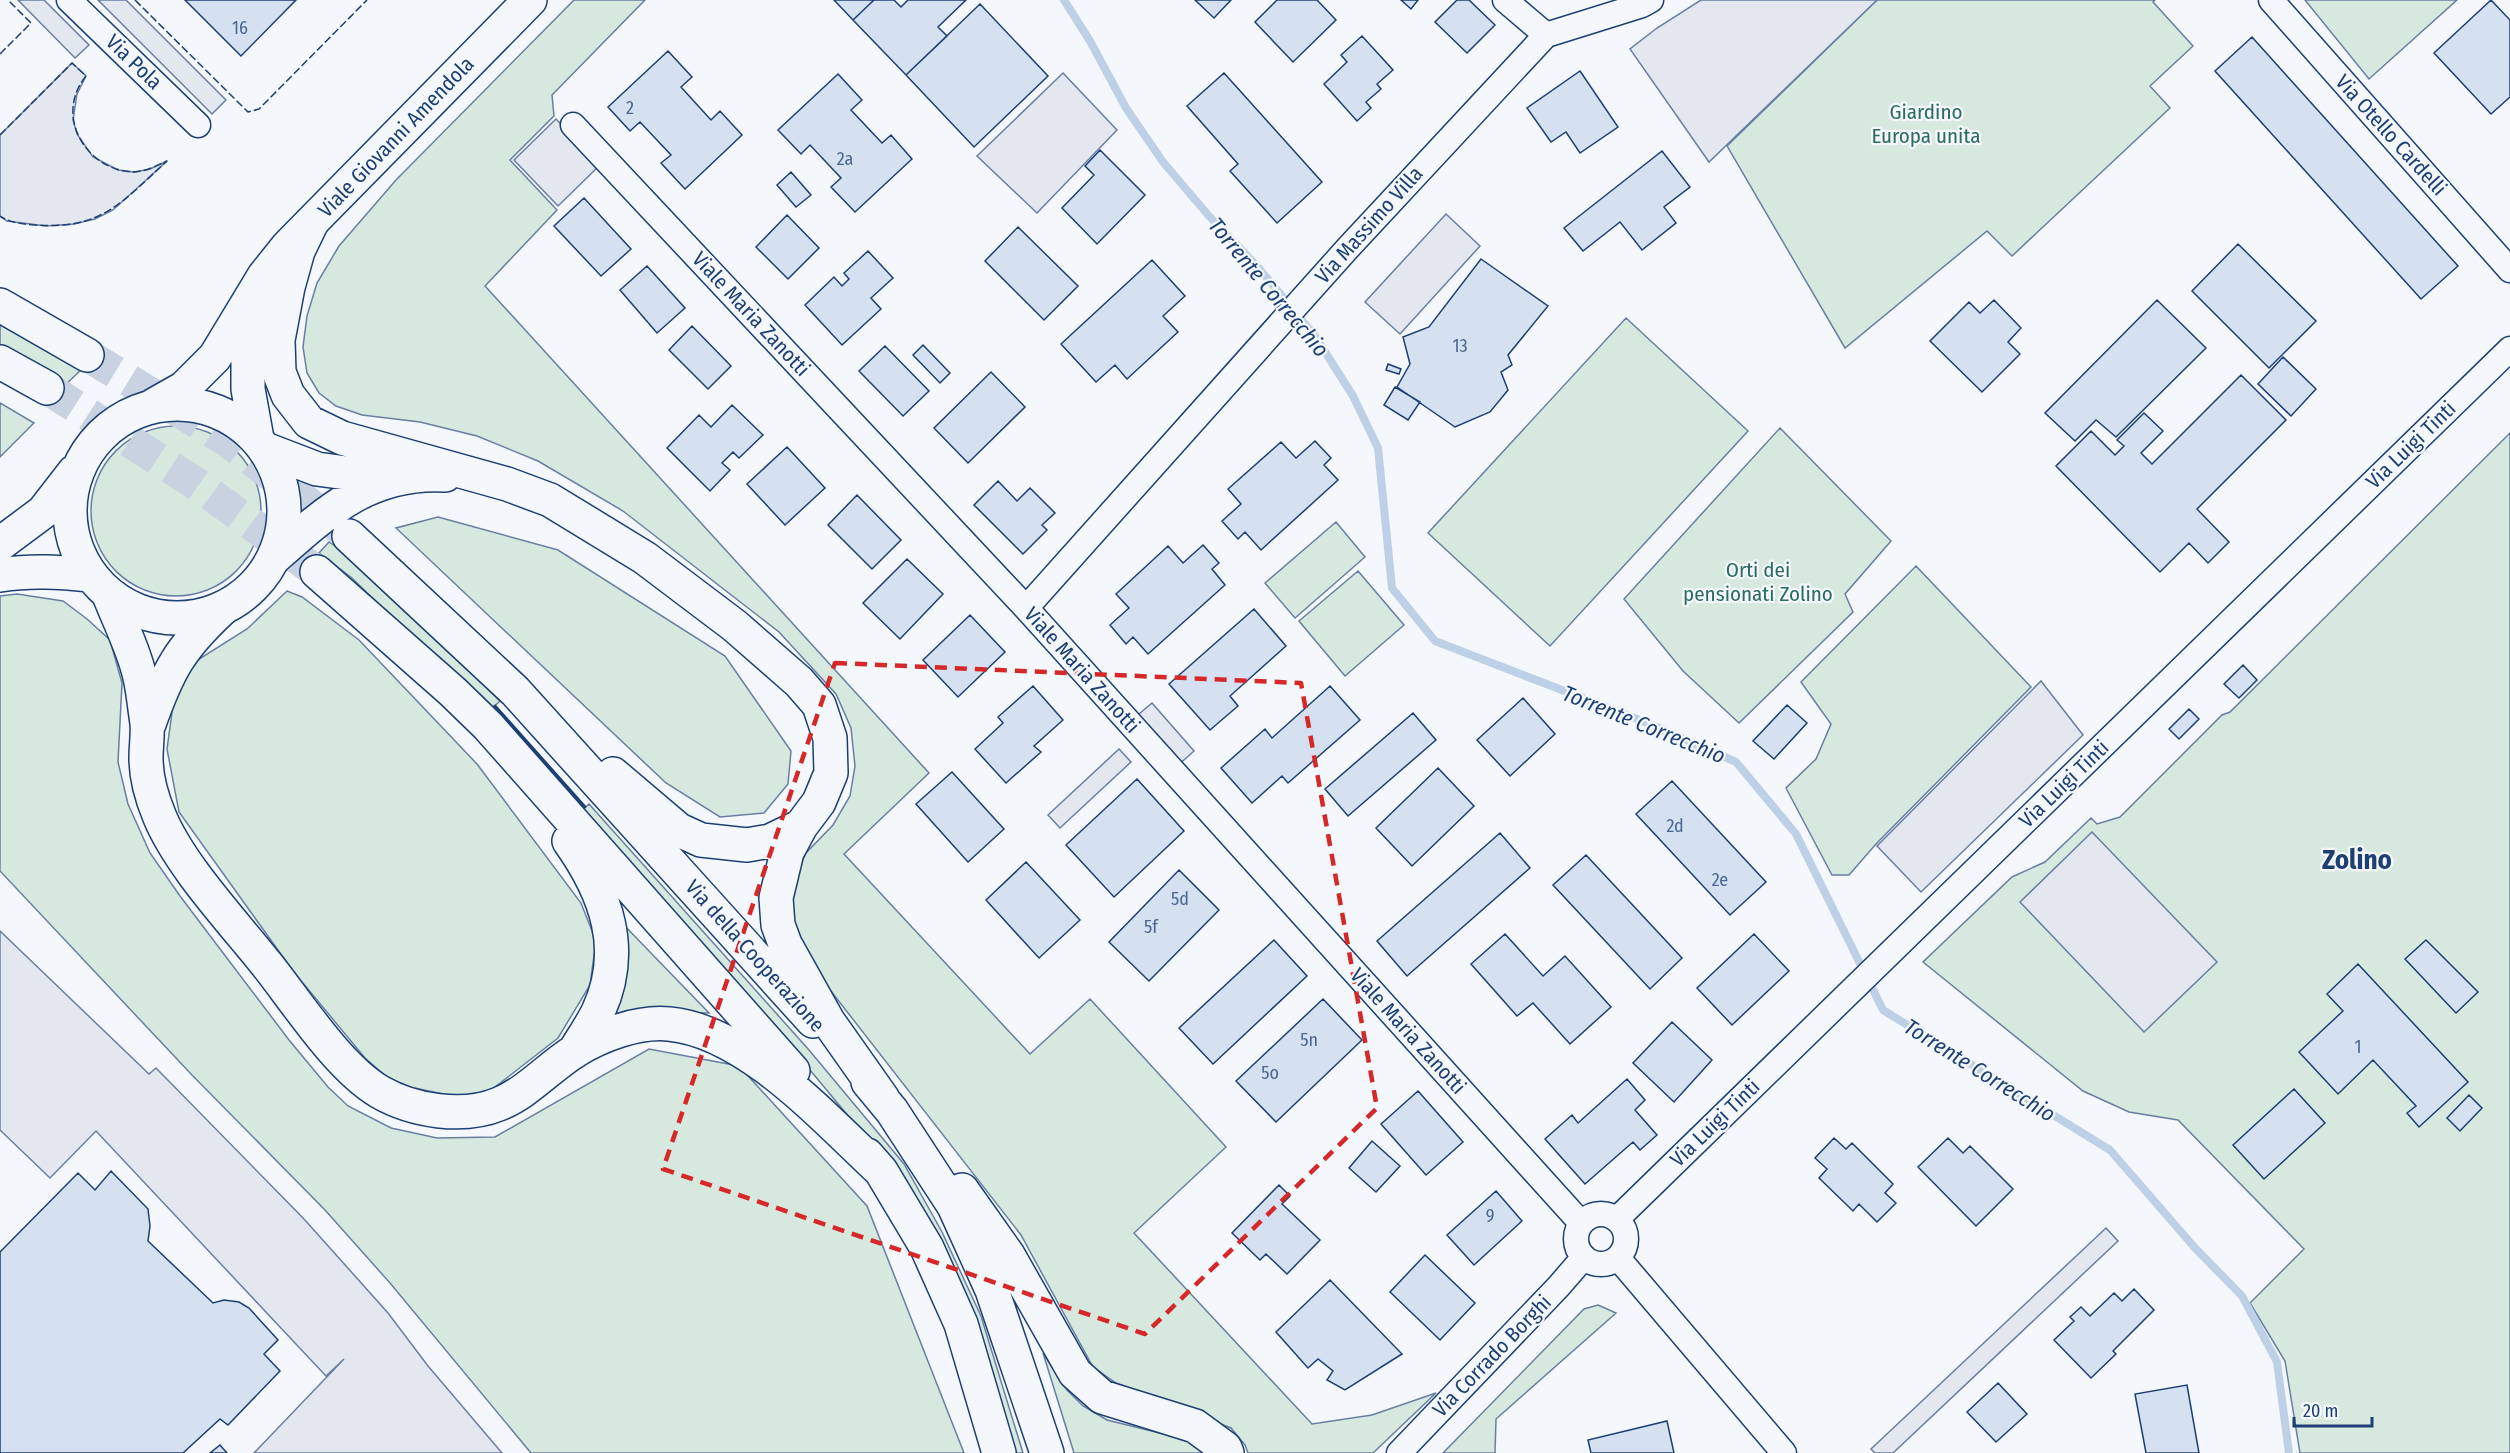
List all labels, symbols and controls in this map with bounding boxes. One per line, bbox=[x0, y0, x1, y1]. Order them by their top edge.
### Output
house number: 16 bbox=[232, 17, 248, 39]
street label: Via Pola bbox=[100, 29, 168, 95]
street label: Viale Giovanni Amendola bbox=[313, 51, 479, 223]
street label: Via Otello Cardelli bbox=[2330, 69, 2452, 201]
house number: 2 bbox=[626, 97, 634, 119]
park label: Giardino Europa unita bbox=[1872, 99, 1980, 149]
house number: 2a bbox=[837, 148, 853, 170]
street label: Via Massimo Villa bbox=[1310, 161, 1428, 289]
water label: Torrente Correcchio bbox=[1203, 212, 1335, 362]
street label: Viale Maria Zanotti bbox=[687, 246, 815, 382]
house number: 13 bbox=[1452, 335, 1468, 357]
street label: Via Luigi Tinti bbox=[2361, 396, 2461, 494]
park label: Orti dei pensionati Zolino bbox=[1683, 557, 1833, 607]
street label: Viale Maria Zanotti bbox=[1019, 602, 1145, 738]
water label: Torrente Correcchio bbox=[1558, 679, 1729, 769]
street label: Via Luigi Tinti bbox=[2014, 735, 2114, 833]
house number: 2d bbox=[1666, 815, 1684, 837]
district label: Zolino bbox=[2322, 844, 2392, 876]
house number: 2e bbox=[1712, 869, 1728, 891]
street label: Via della Cooperazione bbox=[680, 874, 830, 1038]
house number: 5d bbox=[1171, 888, 1189, 910]
house number: 5f bbox=[1144, 916, 1159, 938]
street label: Viale Maria Zanotti bbox=[1345, 963, 1471, 1099]
water label: Torrente Correcchio bbox=[1899, 1013, 2060, 1128]
house number: 5n bbox=[1300, 1029, 1318, 1051]
house number: 1 bbox=[2354, 1036, 2362, 1058]
house number: 5o bbox=[1261, 1062, 1279, 1084]
street label: Via Luigi Tinti bbox=[1665, 1074, 1765, 1172]
house number: 9 bbox=[1486, 1205, 1494, 1227]
street label: Via Corrado Borghi bbox=[1427, 1289, 1557, 1423]
scale bar bbox=[2294, 1390, 2372, 1428]
text: 20 m bbox=[2303, 1400, 2338, 1422]

